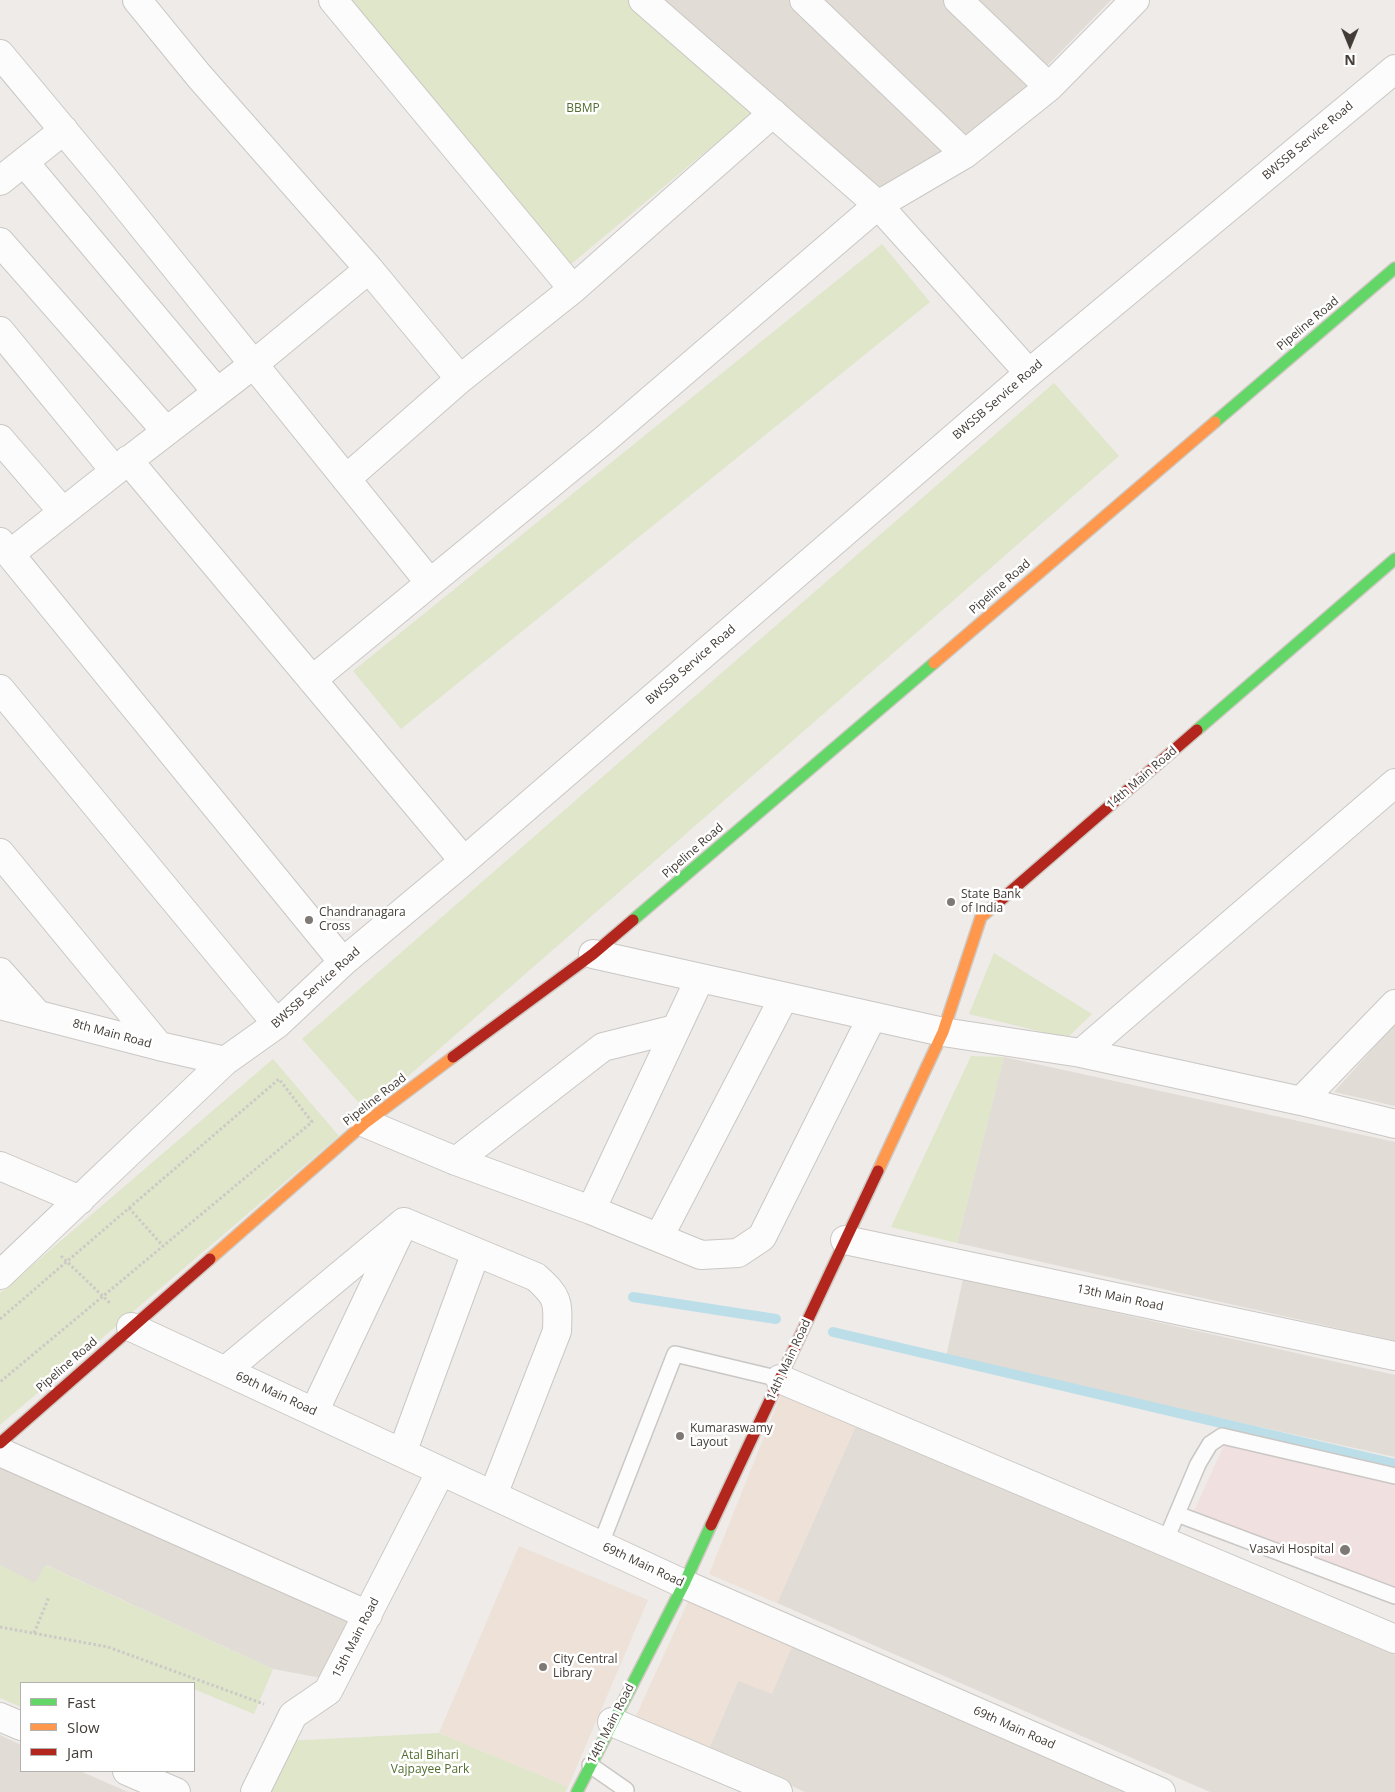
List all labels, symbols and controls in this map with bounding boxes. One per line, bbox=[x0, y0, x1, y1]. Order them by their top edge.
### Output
north arrow bbox=[1325, 20, 1375, 70]
text: N bbox=[1344, 51, 1356, 70]
street label: BWSSB Service Road bbox=[1260, 99, 1356, 183]
park label: BBMP bbox=[566, 102, 600, 116]
street label: Pipeline Road bbox=[1274, 294, 1342, 354]
street label: BWSSB Service Road bbox=[950, 357, 1046, 443]
street label: Pipeline Road bbox=[967, 557, 1033, 617]
street label: BWSSB Service Road bbox=[643, 622, 739, 708]
street label: 14th Main Road bbox=[1104, 744, 1180, 812]
street label: Pipeline Road bbox=[660, 821, 726, 881]
place label: State Bank of India bbox=[961, 888, 1021, 916]
marker: State Bank of India bbox=[945, 896, 957, 908]
place label: Chandranagara Cross bbox=[319, 906, 406, 934]
marker: Chandranagara Cross bbox=[303, 914, 315, 926]
street label: BWSSB Service Road bbox=[269, 944, 363, 1032]
street label: 8th Main Road bbox=[71, 1017, 153, 1051]
street label: Pipeline Road bbox=[341, 1071, 409, 1129]
street label: 13th Main Road bbox=[1075, 1282, 1165, 1314]
street label: 14th Main Road bbox=[764, 1317, 814, 1403]
street label: Pipeline Road bbox=[34, 1335, 100, 1395]
street label: 69th Main Road bbox=[233, 1369, 319, 1419]
place label: Kumaraswamy Layout bbox=[690, 1422, 773, 1450]
marker: Kumaraswamy Layout bbox=[674, 1430, 686, 1442]
street label: 69th Main Road bbox=[600, 1540, 686, 1590]
place label: Vasavi Hospital bbox=[1250, 1543, 1334, 1557]
marker: Vasavi Hospital bbox=[1338, 1543, 1352, 1557]
street label: 15th Main Road bbox=[330, 1595, 382, 1681]
place label: City Central Library bbox=[553, 1653, 618, 1681]
marker: City Central Library bbox=[537, 1661, 549, 1673]
street label: 14th Main Road bbox=[585, 1681, 637, 1767]
legend bbox=[20, 1682, 195, 1772]
text: Fast bbox=[67, 1692, 96, 1712]
street label: 69th Main Road bbox=[971, 1704, 1057, 1752]
text: Slow bbox=[67, 1717, 100, 1737]
text: Jam bbox=[67, 1742, 93, 1762]
park label: Atal Bihari Vajpayee Park bbox=[391, 1749, 469, 1777]

